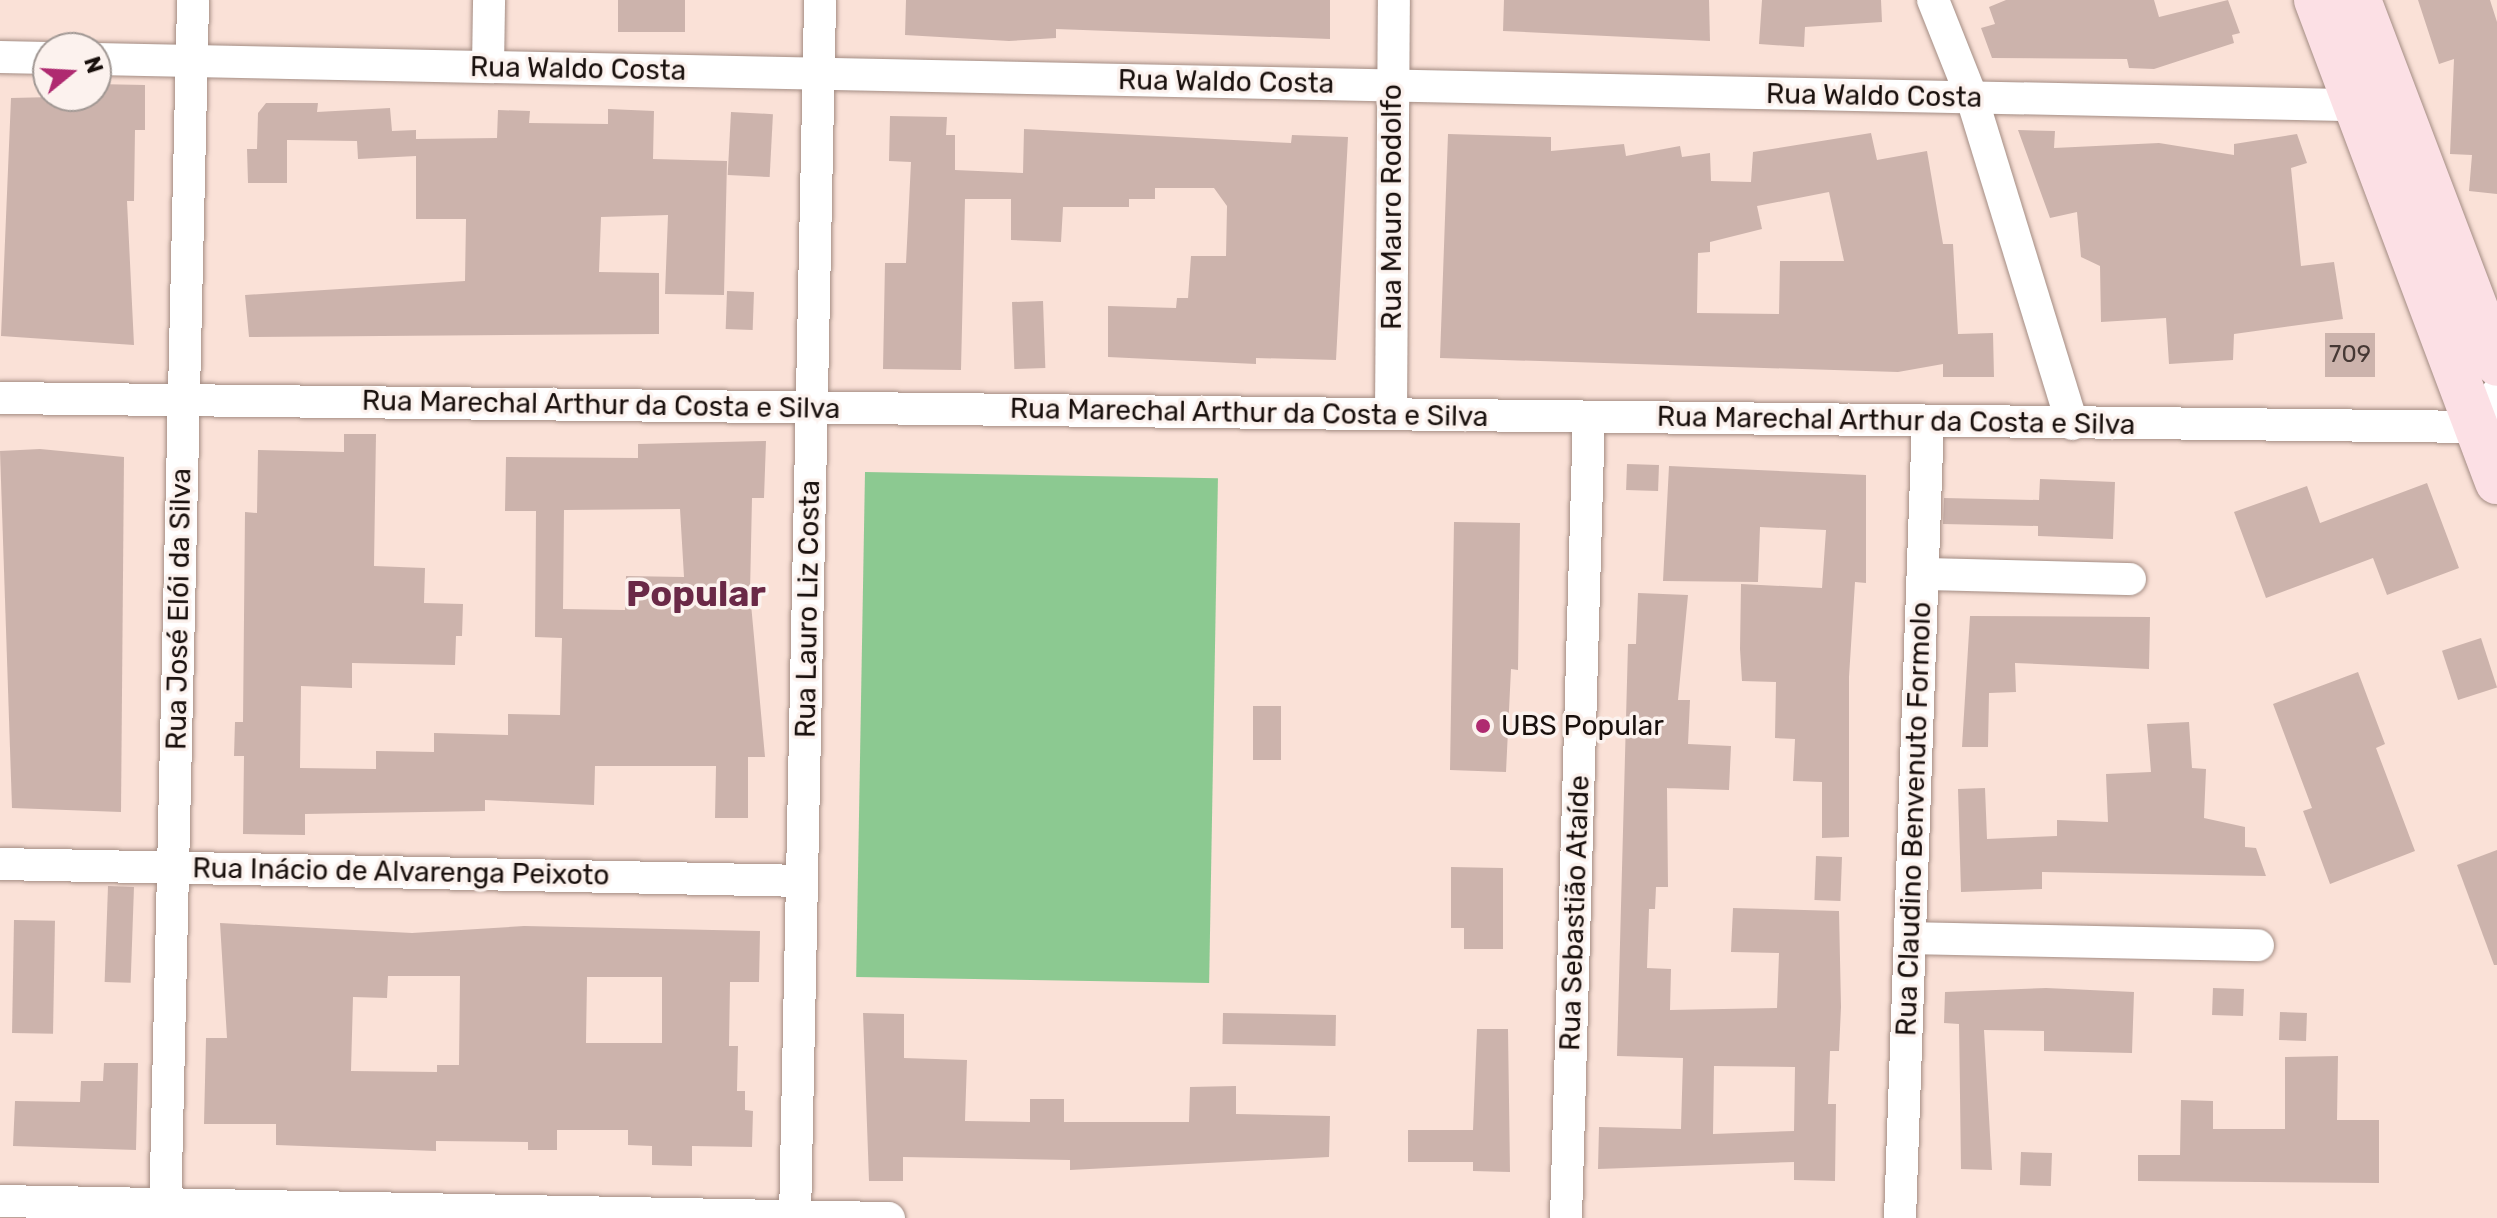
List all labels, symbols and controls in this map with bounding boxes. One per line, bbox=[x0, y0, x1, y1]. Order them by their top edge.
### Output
north arrow bbox=[32, 32, 112, 112]
street label: Rua Waldo Costa bbox=[469, 50, 687, 88]
text: N bbox=[78, 53, 109, 77]
street label: Rua Waldo Costa bbox=[1117, 63, 1335, 101]
street label: Rua Waldo Costa bbox=[1765, 77, 1983, 115]
street label: Rua Mauro Rodolfo bbox=[1375, 84, 1409, 330]
house number: 709 bbox=[2329, 341, 2371, 369]
street label: Rua Marechal Arthur da Costa e Silva bbox=[361, 384, 841, 426]
street label: Rua Marechal Arthur da Costa e Silva bbox=[1009, 392, 1489, 434]
street label: Rua Marechal Arthur da Costa e Silva bbox=[1656, 400, 2136, 442]
street label: Rua José Elói da Silva bbox=[160, 468, 198, 750]
street label: Rua Lauro Liz Costa bbox=[789, 480, 827, 738]
district label: Popular bbox=[626, 572, 766, 616]
street label: Rua Claudino Benvenuto Formolo bbox=[1890, 601, 1938, 1037]
place label: UBS Popular bbox=[1501, 709, 1664, 743]
marker: UBS Popular bbox=[1472, 715, 1494, 737]
street label: Rua Sebastião Ataíde bbox=[1553, 774, 1597, 1052]
street label: Rua Inácio de Alvarenga Peixoto bbox=[192, 852, 610, 892]

